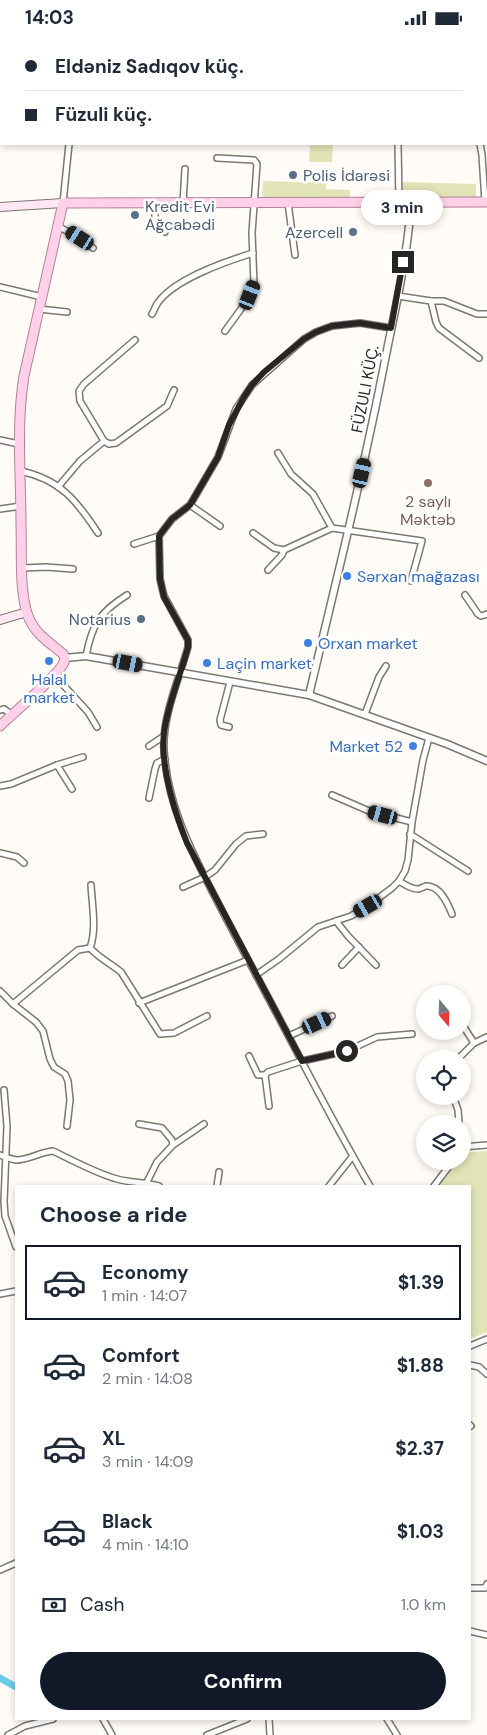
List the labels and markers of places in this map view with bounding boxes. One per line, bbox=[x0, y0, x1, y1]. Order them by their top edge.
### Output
place label: Polis İdarəsi bbox=[303, 165, 390, 186]
marker: Polis İdarəsi bbox=[287, 169, 299, 181]
place label: Kredit Evi Ağcabədi bbox=[145, 196, 215, 235]
marker: Kredit Evi Ağcabədi bbox=[129, 209, 141, 221]
place label: Azercell bbox=[285, 222, 343, 243]
marker: Azercell bbox=[347, 226, 359, 238]
marker: 2 saylı Məktəb bbox=[422, 477, 434, 489]
place label: 2 saylı Məktəb bbox=[400, 491, 456, 530]
place label: Sərxan mağazası bbox=[357, 566, 480, 587]
marker: Sərxan mağazası bbox=[341, 570, 353, 582]
place label: Notarius bbox=[69, 609, 131, 630]
marker: Notarius bbox=[135, 613, 147, 625]
place label: Orxan market bbox=[318, 633, 418, 654]
marker: Orxan market bbox=[302, 637, 314, 649]
place label: Laçin market bbox=[217, 653, 312, 674]
marker: Halal market bbox=[43, 655, 55, 667]
marker: Laçin market bbox=[201, 657, 213, 669]
place label: Halal market bbox=[23, 669, 75, 708]
place label: Market 52 bbox=[329, 736, 403, 757]
marker: Market 52 bbox=[407, 740, 419, 752]

